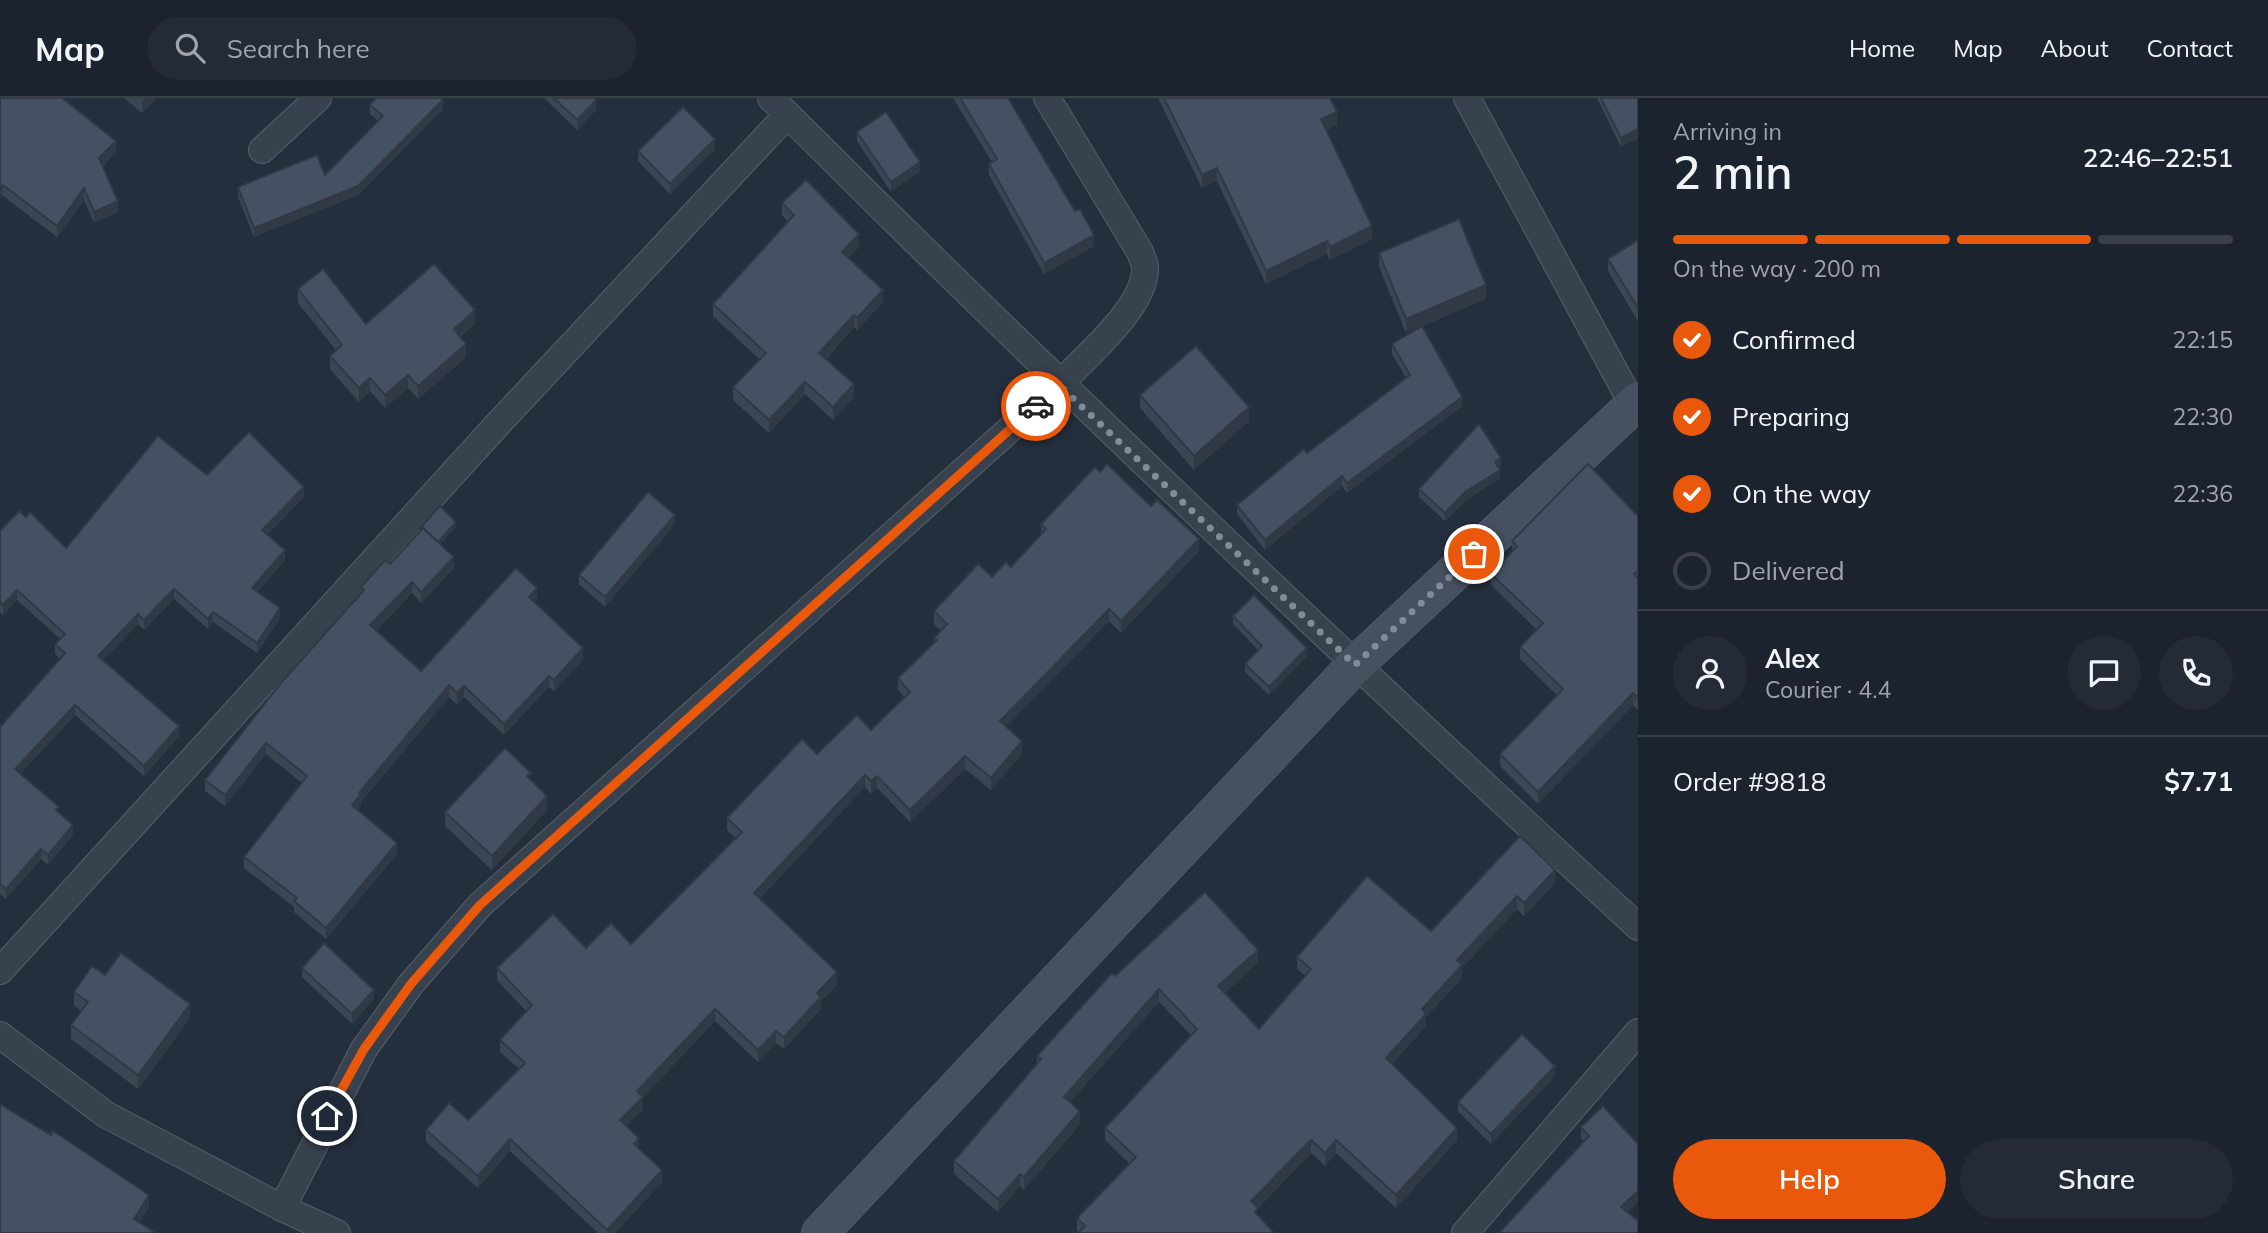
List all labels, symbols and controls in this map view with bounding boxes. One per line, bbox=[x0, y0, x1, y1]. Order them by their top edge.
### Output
search box bbox=[147, 17, 637, 80]
text: Map bbox=[35, 28, 105, 69]
icon: search bbox=[171, 29, 209, 67]
text: Search here bbox=[227, 32, 370, 65]
text: Home bbox=[1849, 33, 1915, 63]
text: Map bbox=[1953, 33, 2003, 63]
text: About bbox=[2041, 33, 2109, 63]
text: Contact bbox=[2147, 33, 2233, 63]
text: Arriving in bbox=[1673, 117, 1782, 146]
text: 22:46–22:51 bbox=[2083, 141, 2233, 174]
text: 2 min bbox=[1673, 143, 1792, 201]
text: On the way · 200 m bbox=[1673, 254, 1881, 283]
icon: check bbox=[1673, 321, 1711, 359]
text: Confirmed bbox=[1732, 323, 1856, 356]
text: 22:15 bbox=[2173, 325, 2233, 354]
courier bbox=[1001, 371, 1071, 441]
icon: car bbox=[1017, 387, 1055, 425]
icon: check bbox=[1673, 398, 1711, 436]
text: Preparing bbox=[1732, 400, 1850, 433]
text: 22:30 bbox=[2173, 402, 2233, 431]
icon: check bbox=[1673, 475, 1711, 513]
text: On the way bbox=[1732, 477, 1871, 510]
text: 22:36 bbox=[2173, 479, 2233, 508]
pin bbox=[1444, 524, 1504, 584]
icon: bag bbox=[1455, 535, 1493, 573]
text: Delivered bbox=[1732, 554, 1845, 587]
button: person bbox=[1673, 636, 1747, 710]
button: chat bbox=[2067, 636, 2141, 710]
button: phone bbox=[2159, 636, 2233, 710]
text: Alex bbox=[1765, 642, 1820, 675]
text: Courier · 4.4 bbox=[1765, 675, 1891, 704]
text: Order #9818 bbox=[1673, 765, 1826, 798]
text: $7.71 bbox=[2164, 765, 2233, 798]
pin bbox=[297, 1086, 357, 1146]
icon: home bbox=[308, 1097, 346, 1135]
button: Help bbox=[1673, 1139, 1946, 1219]
button: Share bbox=[1960, 1139, 2233, 1219]

